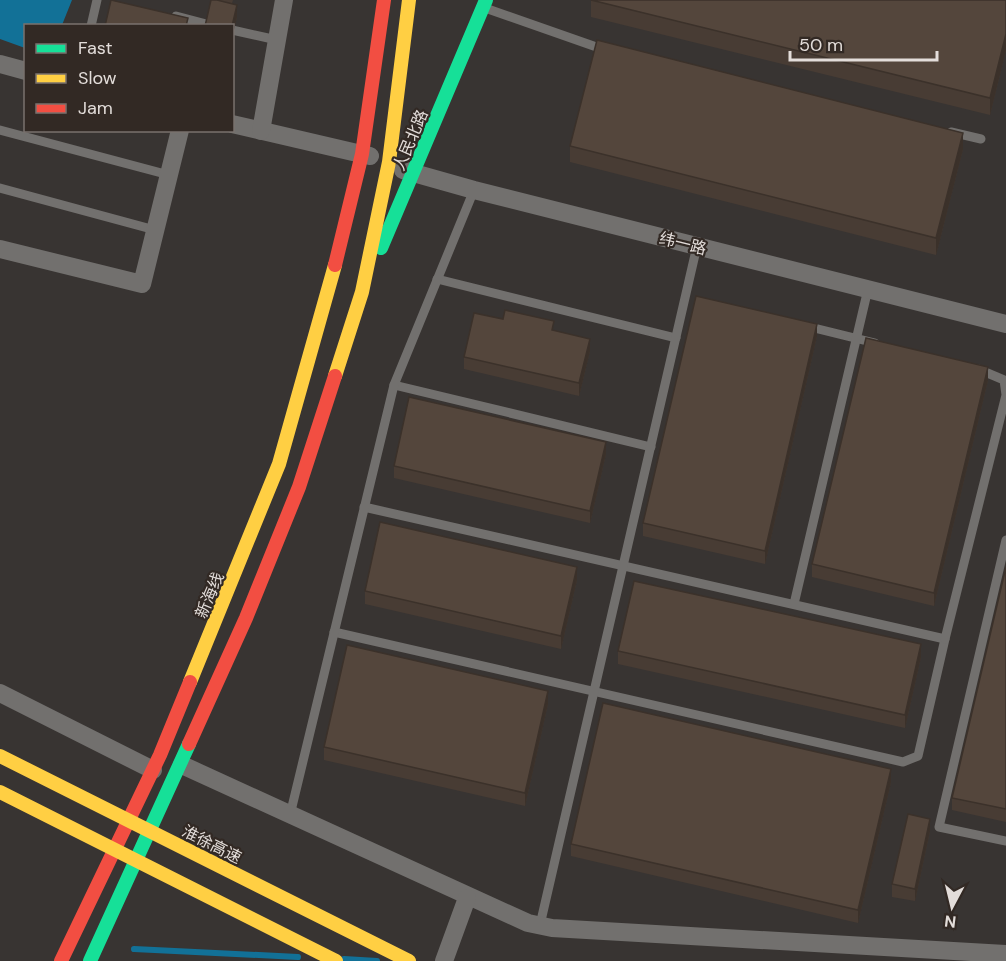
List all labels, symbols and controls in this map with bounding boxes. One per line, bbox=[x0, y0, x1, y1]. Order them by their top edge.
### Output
legend bbox=[24, 24, 234, 132]
scale bar bbox=[790, 24, 937, 62]
text: 50 m bbox=[799, 33, 843, 57]
text: Fast bbox=[78, 36, 113, 60]
text: Slow bbox=[78, 66, 117, 90]
text: Jam bbox=[78, 96, 113, 120]
street label: 人民北路 bbox=[388, 107, 433, 174]
street label: 纬一路 bbox=[657, 227, 709, 259]
street label: 新海线 bbox=[190, 569, 229, 621]
street label: 淮徐高速 bbox=[178, 821, 245, 868]
north arrow bbox=[922, 877, 982, 937]
text: N bbox=[943, 910, 957, 933]

